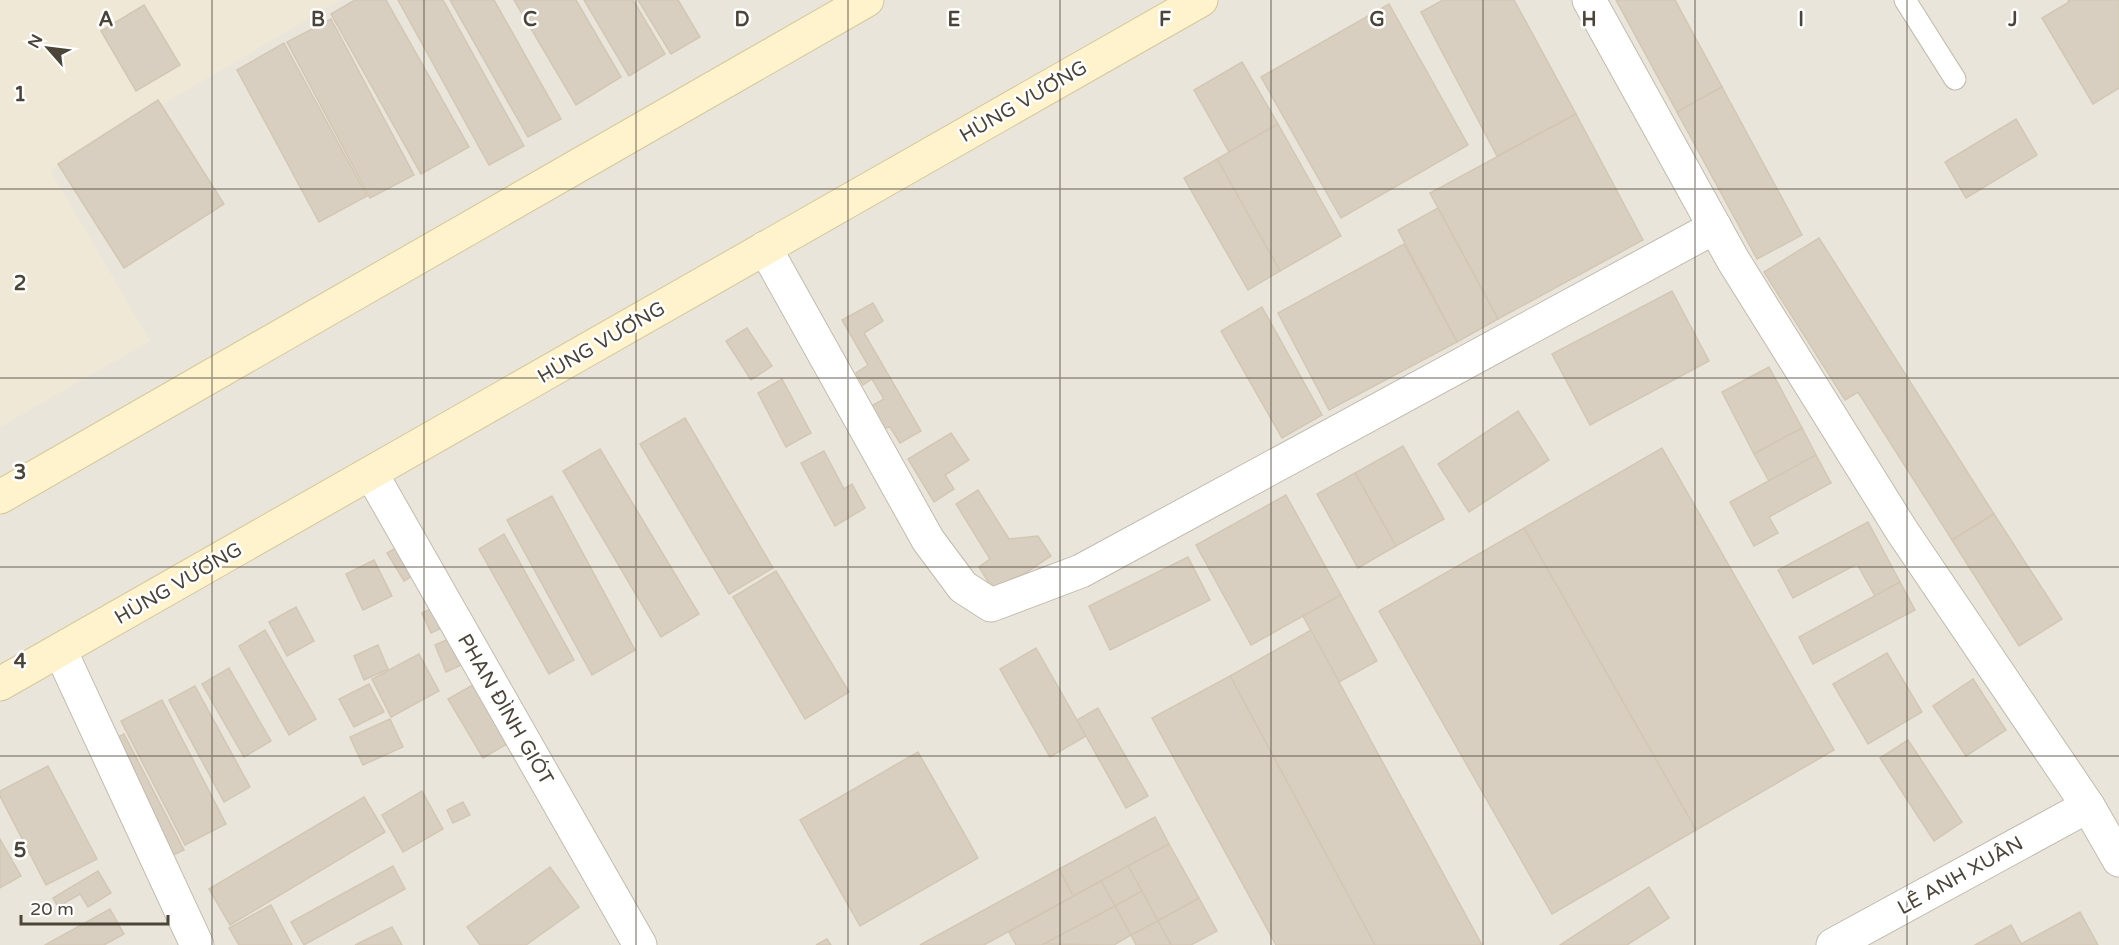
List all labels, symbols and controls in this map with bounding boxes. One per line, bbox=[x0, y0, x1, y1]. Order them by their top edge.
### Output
text: A bbox=[99, 8, 114, 32]
text: B bbox=[311, 8, 325, 32]
text: C bbox=[523, 8, 537, 32]
text: D bbox=[734, 8, 750, 32]
text: E bbox=[948, 8, 961, 32]
text: F bbox=[1159, 8, 1171, 32]
text: G bbox=[1369, 8, 1385, 32]
text: H bbox=[1581, 8, 1597, 32]
text: I bbox=[1798, 8, 1804, 32]
text: J bbox=[2007, 8, 2018, 32]
north arrow bbox=[18, 18, 78, 78]
text: N bbox=[24, 31, 47, 52]
street label: HÙNG VƯƠNG bbox=[955, 55, 1092, 148]
text: 1 bbox=[14, 83, 26, 107]
text: 2 bbox=[14, 272, 26, 296]
street label: HÙNG VƯƠNG bbox=[533, 296, 670, 389]
text: 3 bbox=[14, 461, 26, 485]
street label: HÙNG VƯƠNG bbox=[110, 537, 247, 630]
street label: PHAN ĐÌNH GIÓT bbox=[452, 629, 559, 789]
text: 4 bbox=[14, 650, 27, 674]
street label: LÊ ANH XUÂN bbox=[1893, 831, 2027, 920]
text: 5 bbox=[14, 839, 26, 863]
scale bar bbox=[21, 888, 168, 926]
text: 20 m bbox=[30, 898, 74, 920]

